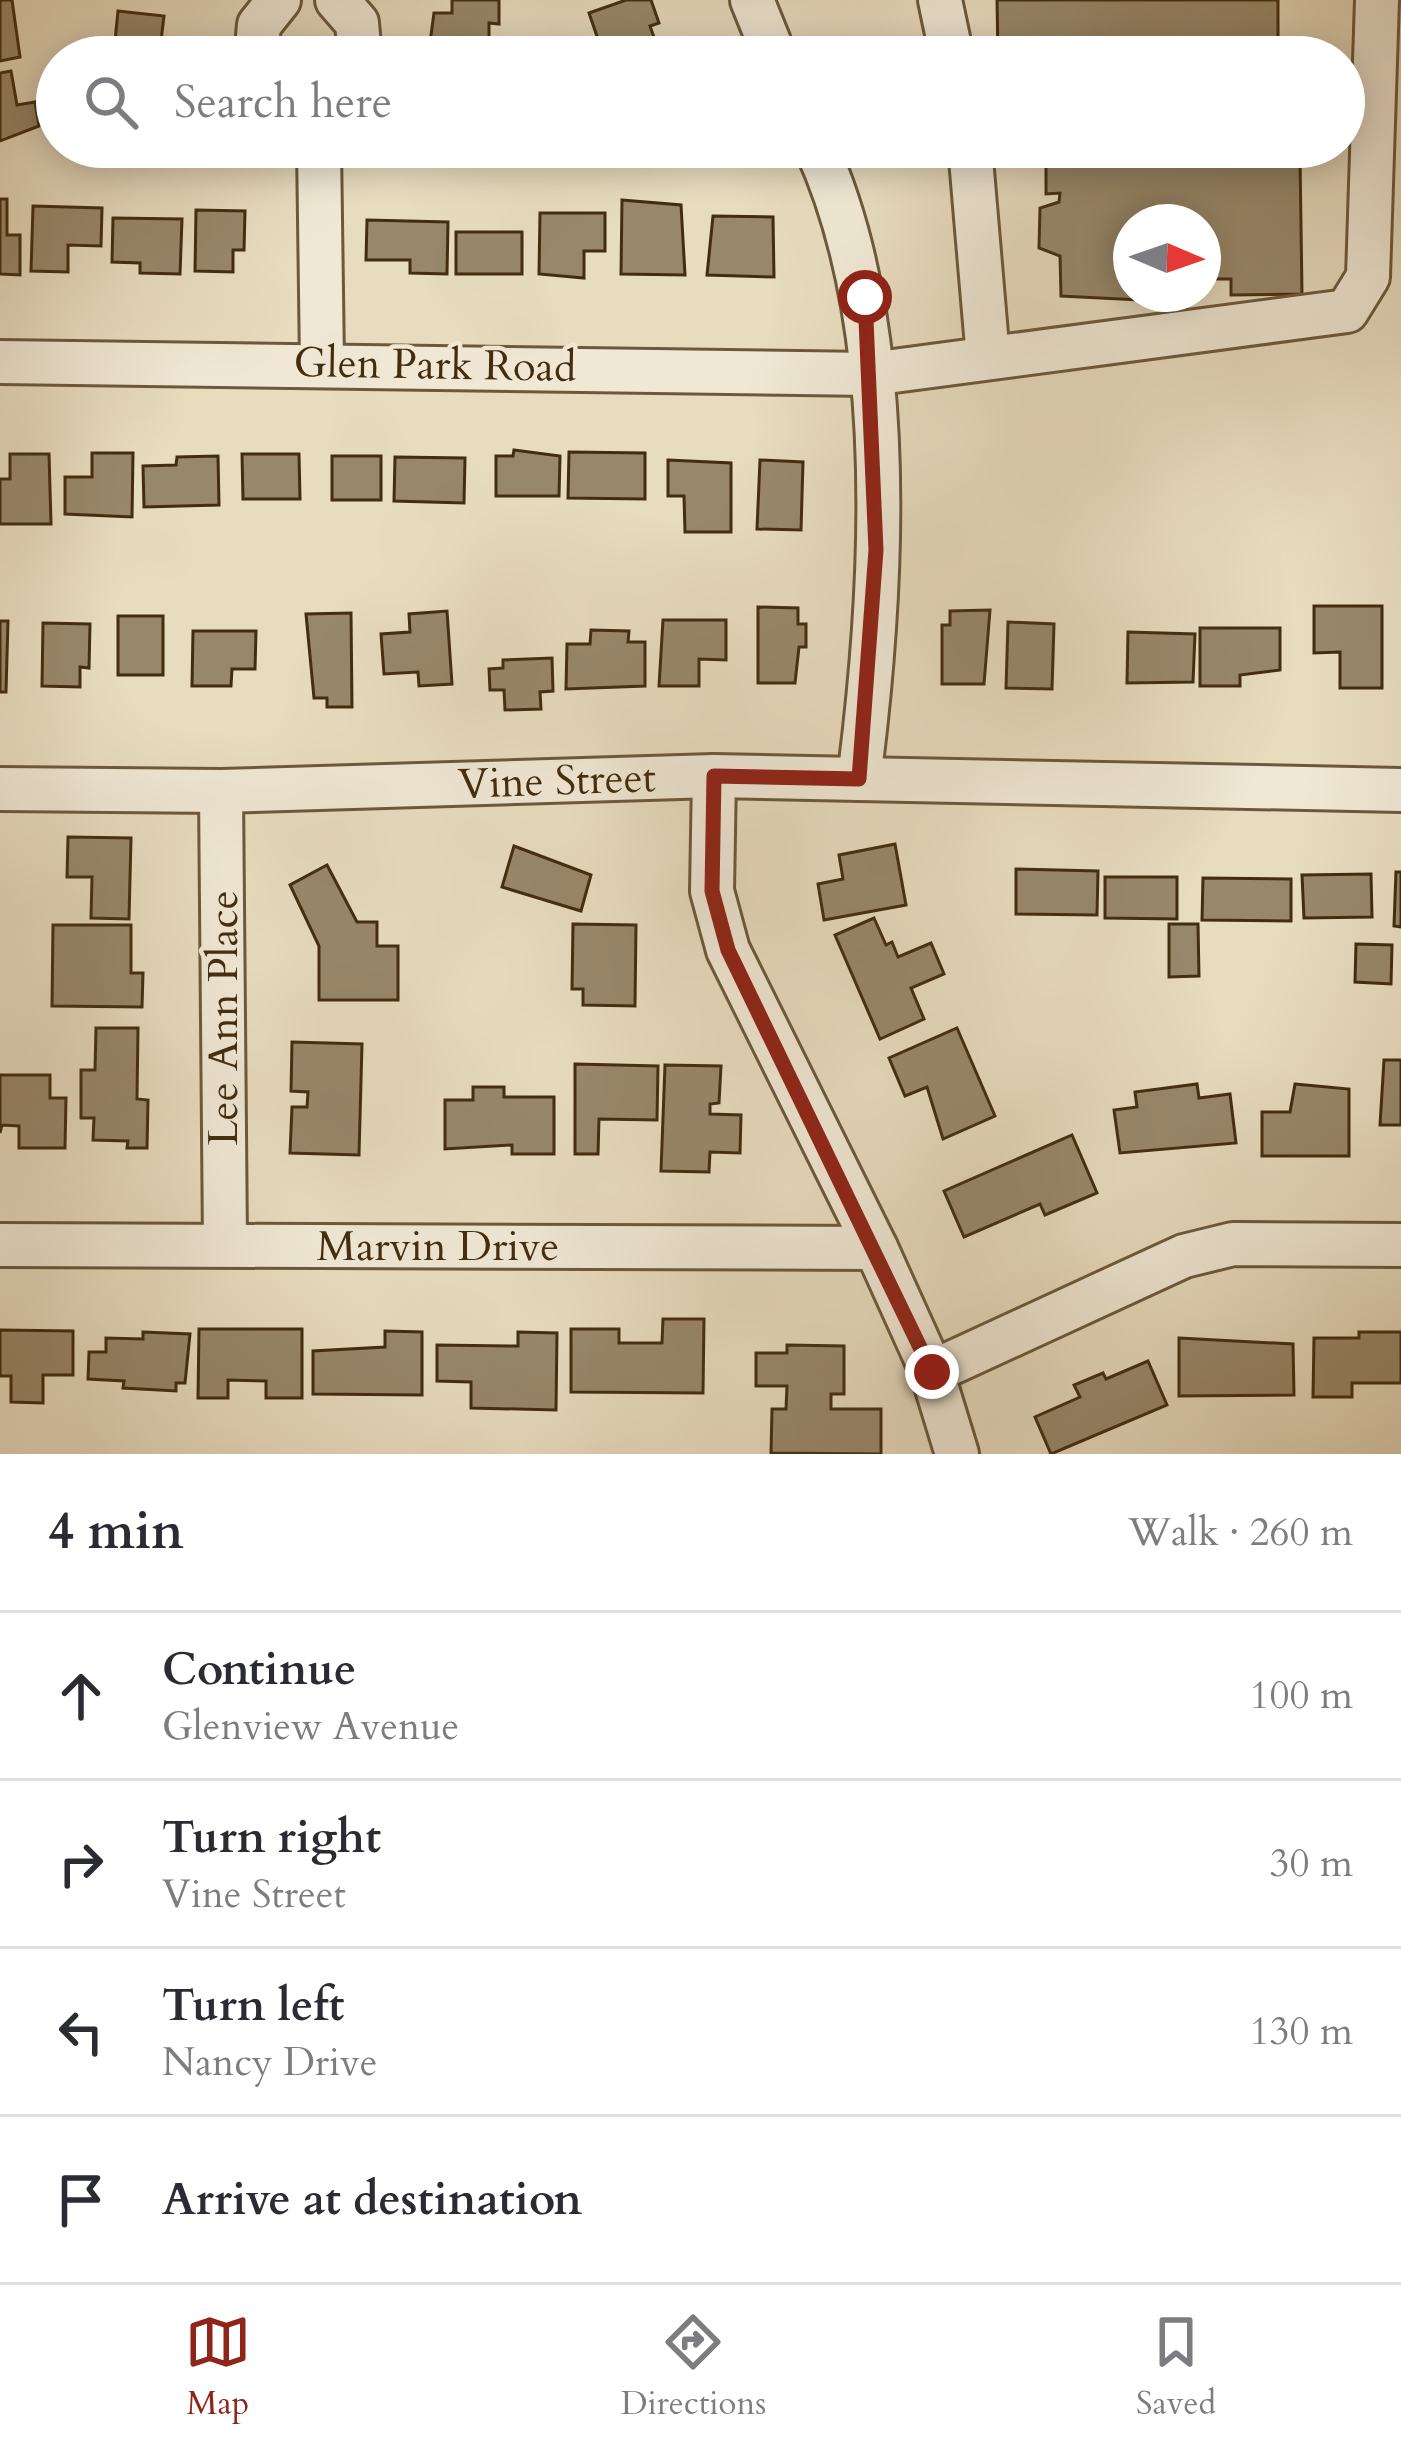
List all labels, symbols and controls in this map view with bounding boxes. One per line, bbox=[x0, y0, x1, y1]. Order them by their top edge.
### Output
search box bbox=[36, 36, 1365, 168]
icon: search bbox=[78, 69, 144, 135]
text: Search here bbox=[174, 72, 392, 133]
north arrow bbox=[1113, 204, 1221, 312]
route start bbox=[838, 270, 892, 324]
street label: Glen Park Road bbox=[293, 334, 577, 396]
street label: Vine Street bbox=[457, 749, 657, 813]
street label: Lee Ann Place bbox=[195, 890, 252, 1146]
street label: Marvin Drive bbox=[317, 1218, 559, 1275]
route end bbox=[905, 1345, 959, 1399]
text: 4 min bbox=[48, 1497, 184, 1567]
text: Walk · 260 m bbox=[1128, 1506, 1353, 1559]
text: Continue bbox=[162, 1639, 356, 1700]
icon: ahead bbox=[48, 1663, 114, 1729]
text: 100 m bbox=[1250, 1669, 1353, 1722]
text: Glenview Avenue bbox=[162, 1700, 459, 1753]
text: Turn right bbox=[162, 1807, 381, 1868]
icon: right bbox=[48, 1831, 114, 1897]
text: 30 m bbox=[1270, 1837, 1353, 1890]
text: Vine Street bbox=[162, 1868, 346, 1921]
text: Turn left bbox=[162, 1975, 344, 2036]
icon: left bbox=[48, 1999, 114, 2065]
text: 130 m bbox=[1250, 2005, 1353, 2058]
text: Nancy Drive bbox=[162, 2036, 377, 2089]
icon: arrive bbox=[48, 2167, 114, 2233]
text: Arrive at destination bbox=[162, 2169, 582, 2230]
tab: Map bbox=[185, 2309, 251, 2426]
tab: Directions bbox=[621, 2309, 766, 2426]
tab: Saved bbox=[1136, 2309, 1216, 2426]

